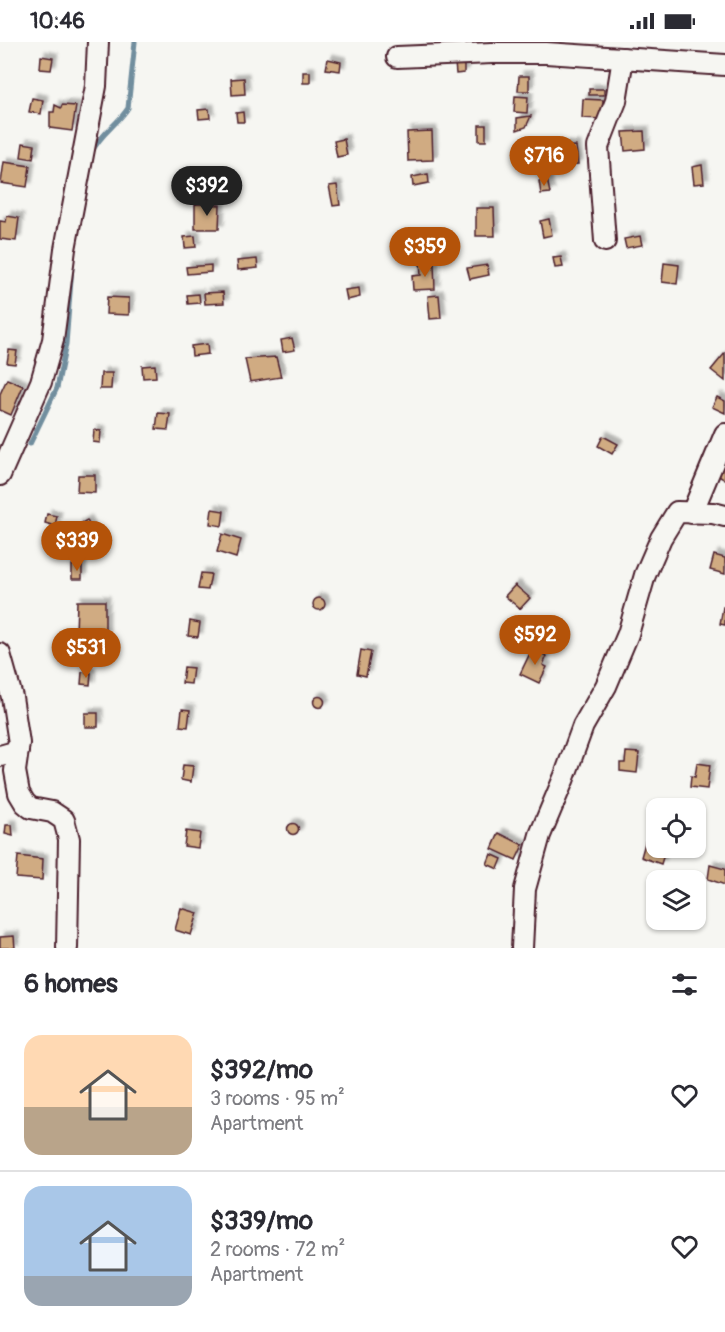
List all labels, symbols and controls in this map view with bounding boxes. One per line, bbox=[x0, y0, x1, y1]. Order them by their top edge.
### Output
text: 10:46 bbox=[30, 7, 85, 35]
pin: $716 bbox=[508, 136, 580, 187]
text: $716 bbox=[524, 143, 564, 168]
pin: $392 bbox=[171, 166, 243, 217]
text: $392 bbox=[185, 173, 229, 198]
pin: $359 bbox=[389, 227, 461, 278]
text: $359 bbox=[403, 234, 447, 259]
pin: $339 bbox=[41, 521, 113, 572]
text: $339 bbox=[55, 528, 99, 553]
pin: $592 bbox=[499, 615, 571, 666]
text: $592 bbox=[513, 622, 557, 647]
pin: $531 bbox=[50, 628, 122, 679]
text: $531 bbox=[66, 635, 106, 660]
map controls bbox=[646, 798, 706, 930]
button: locate bbox=[646, 798, 706, 858]
button: layers bbox=[646, 870, 706, 930]
text: 6 homes bbox=[24, 968, 118, 1000]
icon: filters bbox=[668, 968, 701, 1001]
text: $392/mo bbox=[210, 1054, 313, 1086]
icon: home bbox=[72, 1059, 144, 1131]
icon: heart bbox=[668, 1079, 701, 1112]
text: 3 rooms · 95 m² bbox=[210, 1086, 345, 1111]
text: Apartment bbox=[210, 1111, 303, 1136]
text: $339/mo bbox=[210, 1205, 313, 1237]
icon: home bbox=[72, 1210, 144, 1282]
icon: heart bbox=[668, 1230, 701, 1263]
text: 2 rooms · 72 m² bbox=[210, 1237, 345, 1262]
text: Apartment bbox=[210, 1262, 303, 1287]

